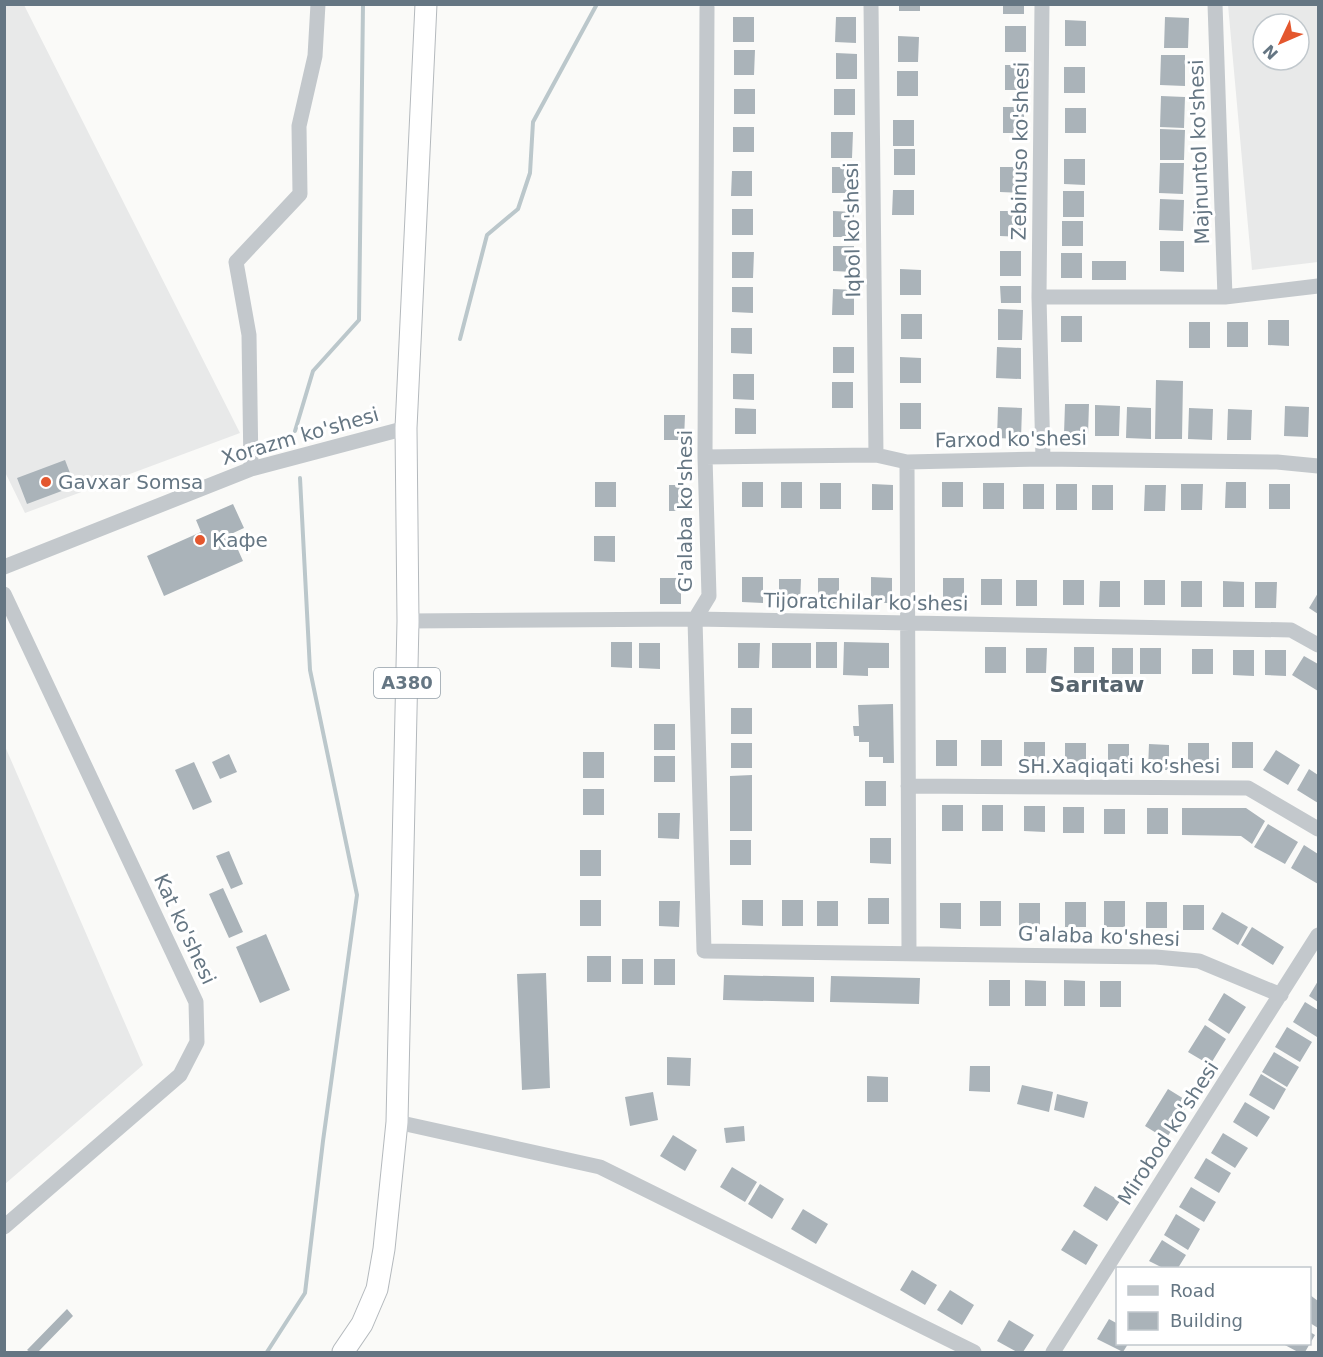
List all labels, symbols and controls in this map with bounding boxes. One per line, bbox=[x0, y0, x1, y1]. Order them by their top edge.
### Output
north arrow bbox=[1251, 12, 1311, 72]
text: N bbox=[1259, 41, 1282, 63]
street label: Majnuntol ko'shesi bbox=[1184, 59, 1214, 245]
street label: Zebinuso ko'shesi bbox=[1006, 61, 1034, 241]
street label: Iqbol ko'shesi bbox=[839, 162, 865, 298]
street label: Xorazm ko'shesi bbox=[218, 402, 382, 470]
street label: Farxod ko'shesi bbox=[935, 426, 1087, 452]
street label: G'alaba ko'shesi bbox=[673, 430, 697, 592]
place label: Gavxar Somsa bbox=[58, 470, 203, 494]
marker: Gavxar Somsa bbox=[39, 475, 53, 489]
place label: Кафе bbox=[212, 528, 268, 552]
marker: Кафе bbox=[193, 533, 207, 547]
street label: Tijoratchilar ko'shesi bbox=[762, 588, 969, 616]
road number: A380 bbox=[374, 668, 440, 698]
district label: Sarıtaw bbox=[1050, 672, 1144, 697]
street label: SH.Xaqiqati ko'shesi bbox=[1018, 754, 1220, 778]
street label: Kat ko'shesi bbox=[149, 870, 221, 988]
street label: G'alaba ko'shesi bbox=[1017, 921, 1181, 951]
street label: Mirobod ko'shesi bbox=[1113, 1057, 1223, 1209]
legend bbox=[1116, 1267, 1311, 1345]
text: Road bbox=[1170, 1280, 1215, 1301]
text: Building bbox=[1170, 1310, 1243, 1331]

